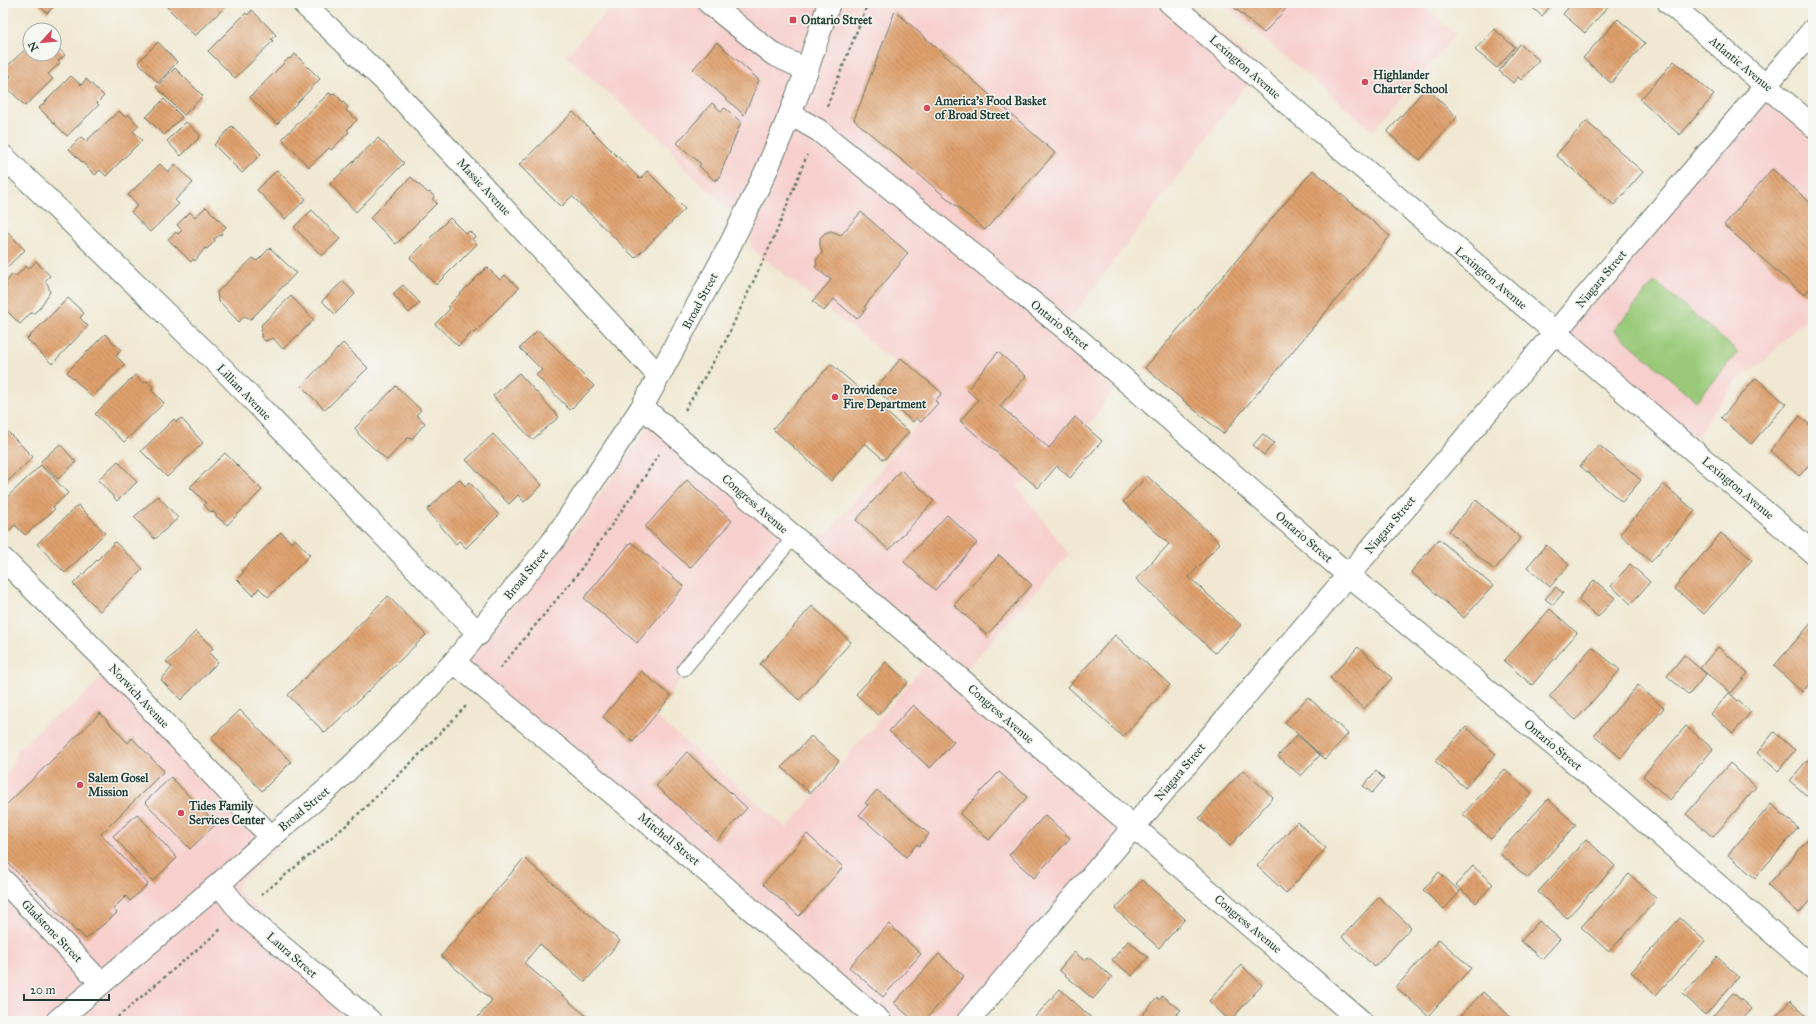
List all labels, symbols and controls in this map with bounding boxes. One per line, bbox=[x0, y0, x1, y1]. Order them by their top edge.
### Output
place label: Ontario Street bbox=[801, 13, 873, 27]
marker: Ontario Street bbox=[788, 15, 798, 25]
north arrow bbox=[22, 22, 62, 62]
street label: Lexington Avenue bbox=[1206, 32, 1284, 103]
street label: Atlantic Avenue bbox=[1706, 33, 1775, 94]
text: N bbox=[25, 39, 41, 53]
place label: Highlander Charter School bbox=[1373, 68, 1449, 96]
marker: Highlander Charter School bbox=[1360, 77, 1370, 87]
place label: America's Food Basket of Broad Street bbox=[934, 94, 1047, 122]
marker: America's Food Basket of Broad Street bbox=[922, 103, 932, 113]
street label: Massie Avenue bbox=[454, 156, 514, 218]
street label: Lexington Avenue bbox=[1451, 244, 1530, 313]
street label: Niagara Street bbox=[1573, 247, 1630, 311]
street label: Broad Street bbox=[679, 270, 721, 332]
street label: Ontario Street bbox=[1028, 297, 1093, 353]
street label: Lillian Avenue bbox=[214, 361, 274, 423]
place label: Providence Fire Department bbox=[843, 383, 927, 412]
marker: Providence Fire Department bbox=[830, 392, 840, 402]
street label: Lexington Avenue bbox=[1698, 454, 1777, 523]
street label: Congress Avenue bbox=[718, 471, 791, 537]
street label: Niagara Street bbox=[1362, 493, 1419, 557]
street label: Ontario Street bbox=[1273, 508, 1336, 566]
street label: Broad Street bbox=[501, 545, 551, 602]
street label: Norwich Avenue bbox=[106, 661, 172, 731]
street label: Congress Avenue bbox=[964, 681, 1037, 747]
street label: Ontario Street bbox=[1521, 717, 1585, 774]
street label: Niagara Street bbox=[1152, 740, 1209, 804]
place label: Salem Gosel Mission bbox=[88, 771, 149, 799]
marker: Salem Gosel Mission bbox=[75, 780, 85, 790]
street label: Broad Street bbox=[276, 783, 333, 834]
place label: Tides Family Services Center bbox=[188, 799, 265, 827]
marker: Tides Family Services Center bbox=[176, 808, 186, 818]
street label: Mitchell Street bbox=[635, 810, 703, 869]
street label: Congress Avenue bbox=[1211, 892, 1284, 957]
street label: Gladstone Street bbox=[19, 897, 86, 966]
street label: Laura Street bbox=[264, 929, 321, 981]
scale bar bbox=[24, 976, 109, 1002]
text: 20 m bbox=[30, 983, 56, 997]

